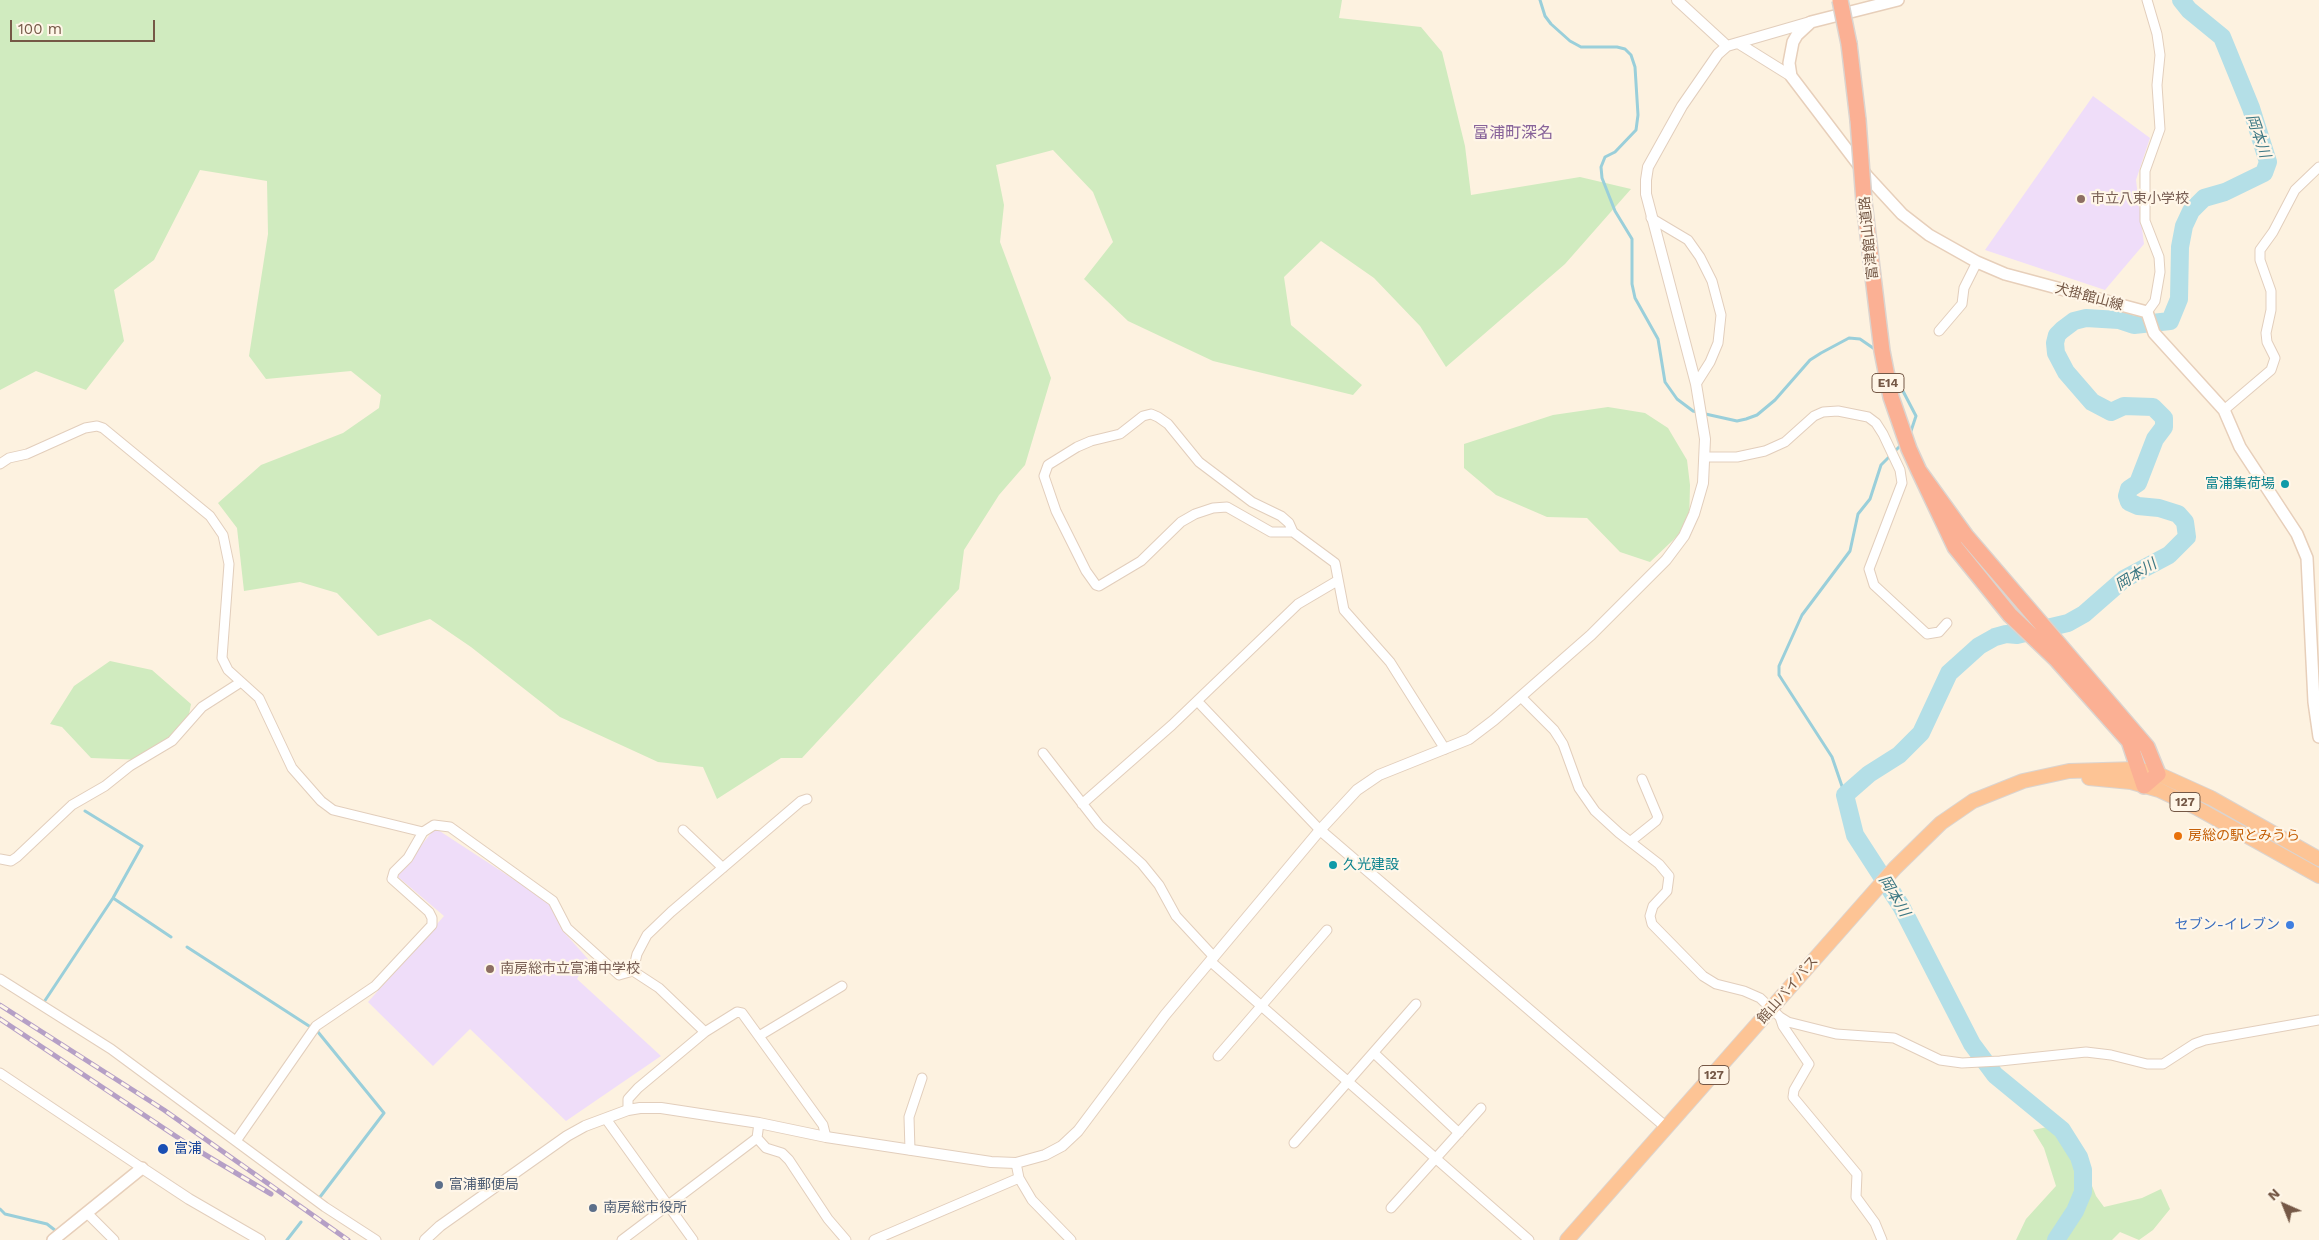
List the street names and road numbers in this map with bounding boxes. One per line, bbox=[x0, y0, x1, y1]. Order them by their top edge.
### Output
street label: 富津館山道路 bbox=[1856, 195, 1882, 281]
street label: 犬掛館山線 bbox=[2053, 280, 2125, 314]
road number: E14 bbox=[1872, 373, 1904, 392]
road number: 127 bbox=[2170, 792, 2200, 812]
street label: 館山バイパス bbox=[1754, 953, 1822, 1027]
road number: 127 bbox=[1699, 1066, 1729, 1084]

